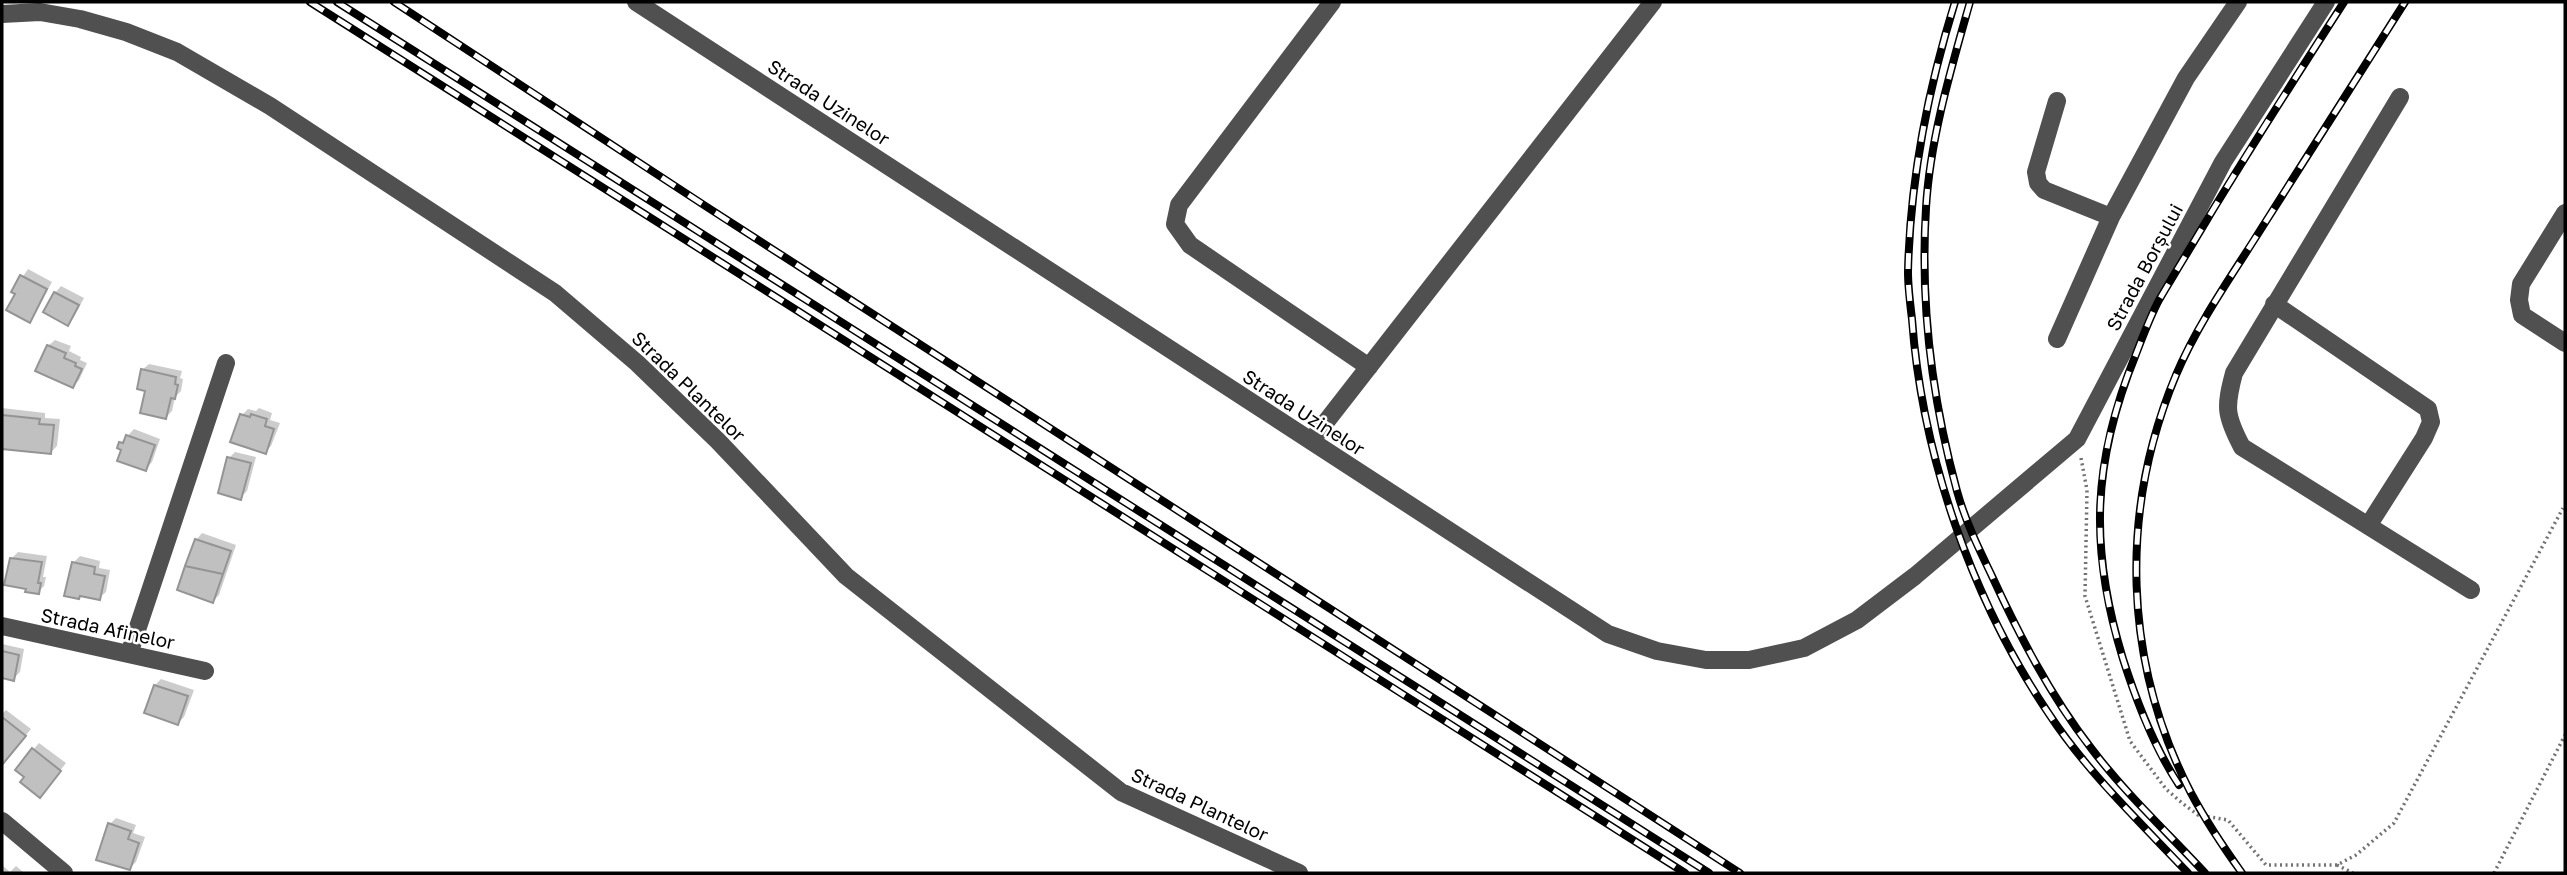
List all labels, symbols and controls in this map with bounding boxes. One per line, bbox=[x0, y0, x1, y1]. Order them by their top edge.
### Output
street label: Strada Uzinelor bbox=[764, 54, 895, 150]
street label: Strada Borșului bbox=[2101, 200, 2187, 334]
street label: Strada Plantelor bbox=[628, 326, 751, 446]
street label: Strada Uzinelor bbox=[1239, 364, 1370, 460]
street label: Strada Afinelor bbox=[39, 603, 178, 654]
street label: Strada Plantelor bbox=[1128, 762, 1273, 846]

